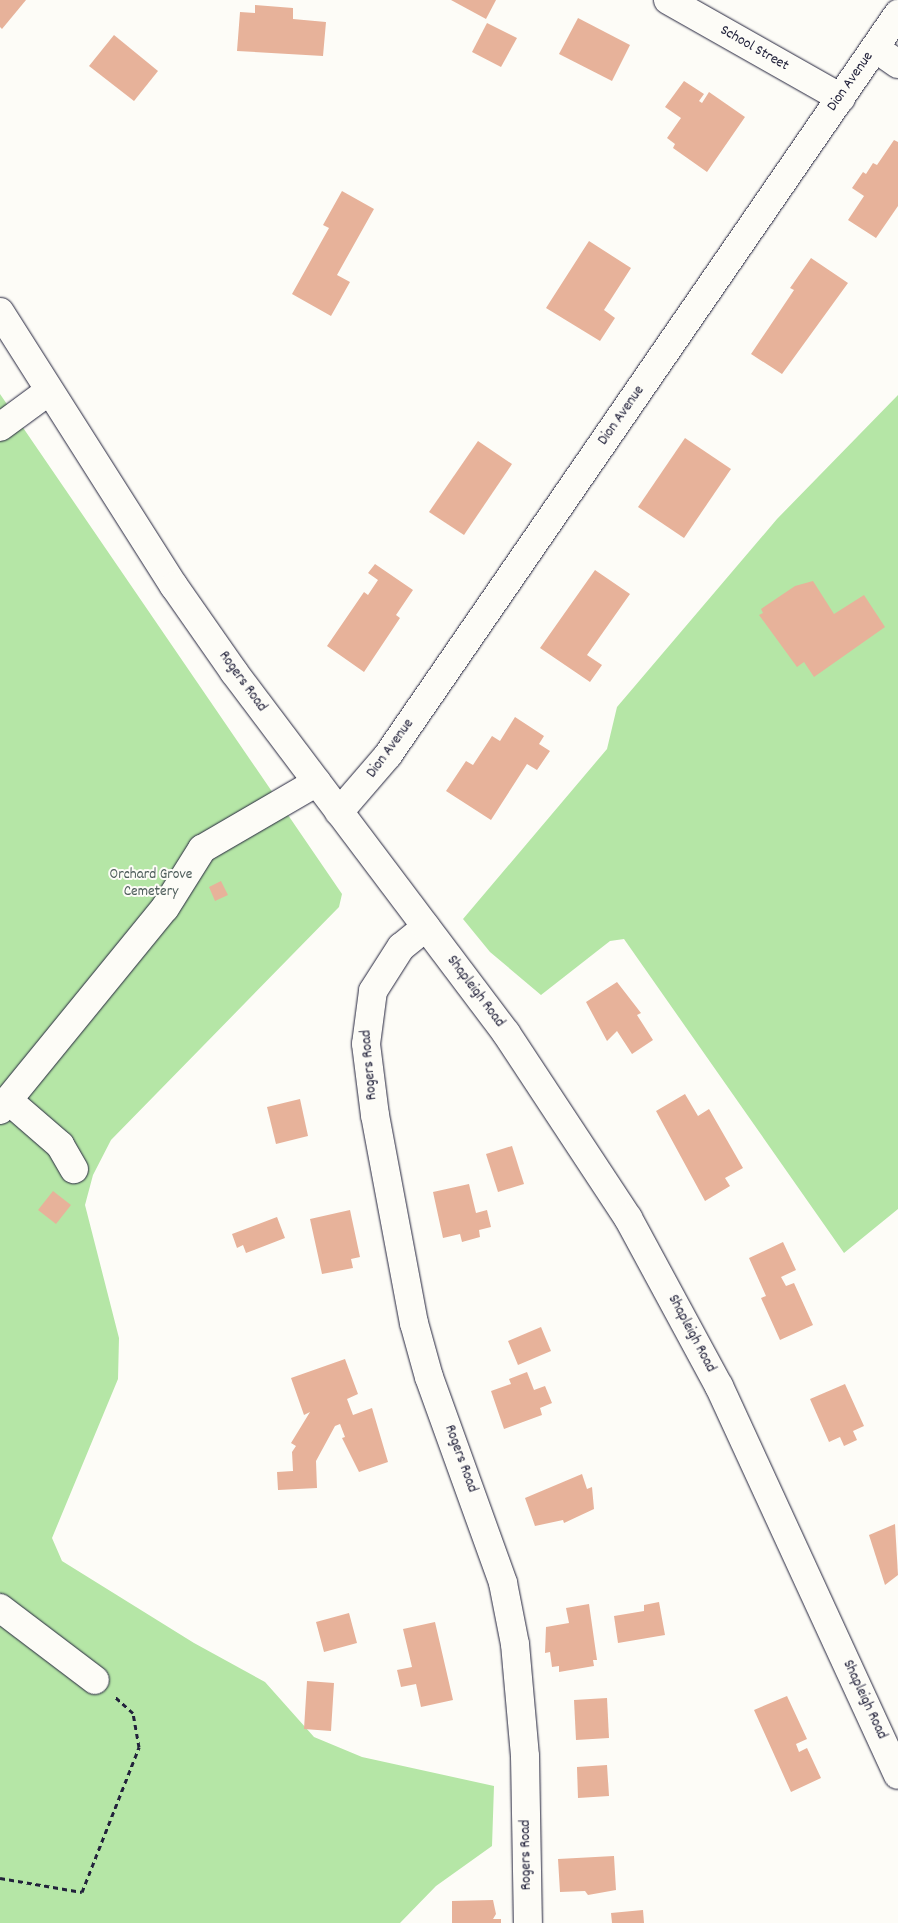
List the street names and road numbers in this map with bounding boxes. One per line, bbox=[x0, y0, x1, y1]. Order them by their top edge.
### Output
street label: School Street bbox=[716, 22, 792, 76]
street label: Dion Avenue bbox=[824, 49, 878, 115]
street label: Dion Avenue bbox=[595, 383, 649, 449]
street label: Rogers Road bbox=[214, 648, 270, 716]
street label: Dion Avenue bbox=[364, 716, 418, 782]
street label: Shapleigh Road bbox=[442, 953, 508, 1031]
street label: Rogers Road bbox=[358, 1029, 382, 1101]
street label: Shapleigh Road bbox=[663, 1292, 719, 1376]
street label: Rogers Road bbox=[439, 1423, 481, 1495]
street label: Shapleigh Road bbox=[838, 1658, 890, 1742]
street label: Rogers Road bbox=[517, 1820, 537, 1890]

